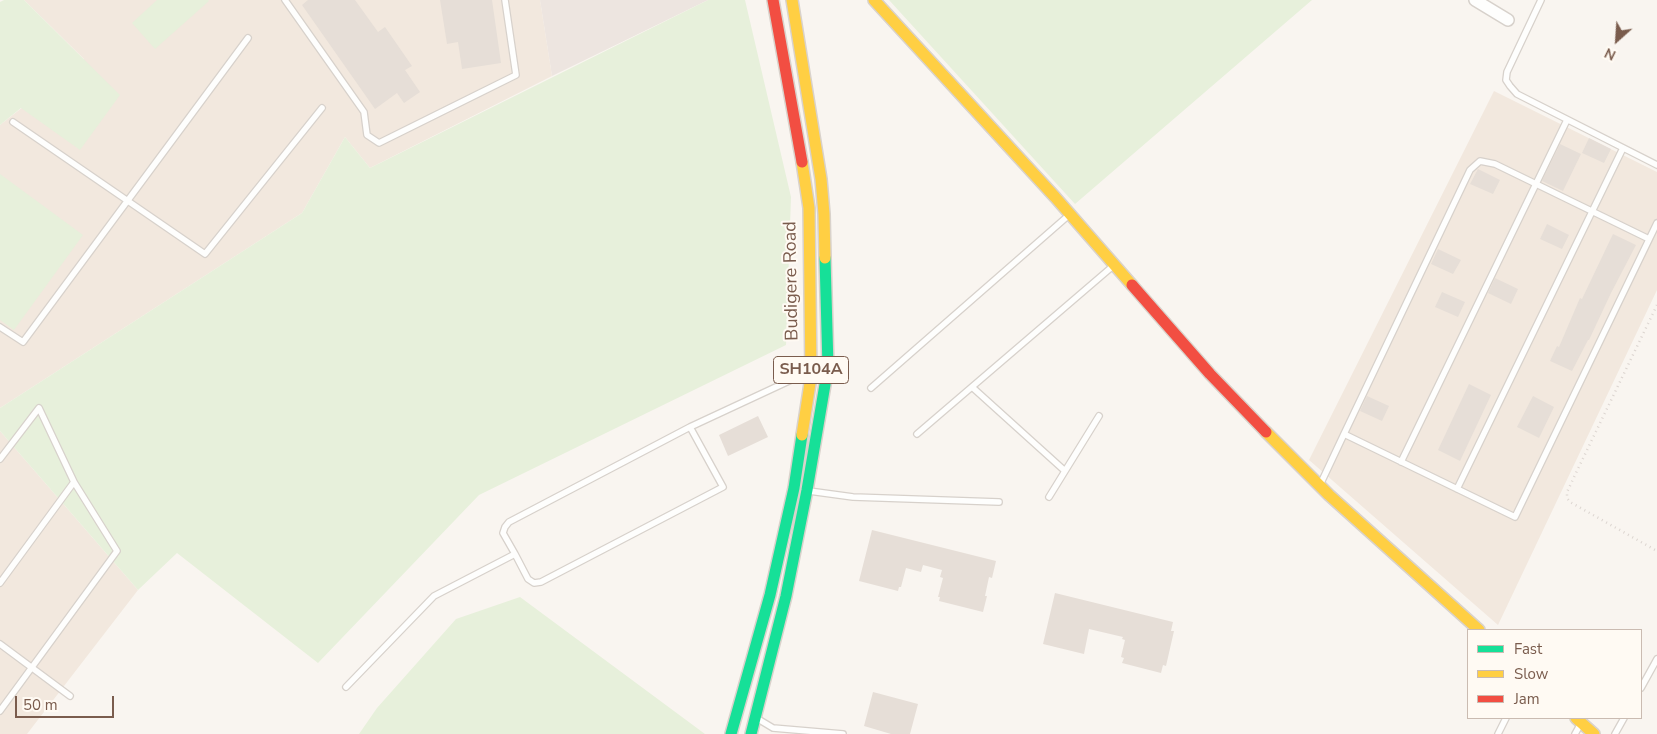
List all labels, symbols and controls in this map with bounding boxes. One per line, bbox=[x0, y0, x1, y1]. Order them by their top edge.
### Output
north arrow bbox=[1592, 15, 1642, 65]
text: N bbox=[1601, 43, 1619, 65]
street label: Budigere Road bbox=[780, 221, 804, 341]
road number: SH104A bbox=[774, 356, 848, 384]
legend bbox=[1467, 629, 1642, 719]
text: Fast bbox=[1514, 639, 1542, 659]
text: Slow bbox=[1514, 664, 1548, 684]
scale bar bbox=[18, 686, 116, 718]
text: Jam bbox=[1514, 689, 1540, 709]
text: 50 m bbox=[23, 695, 58, 715]

